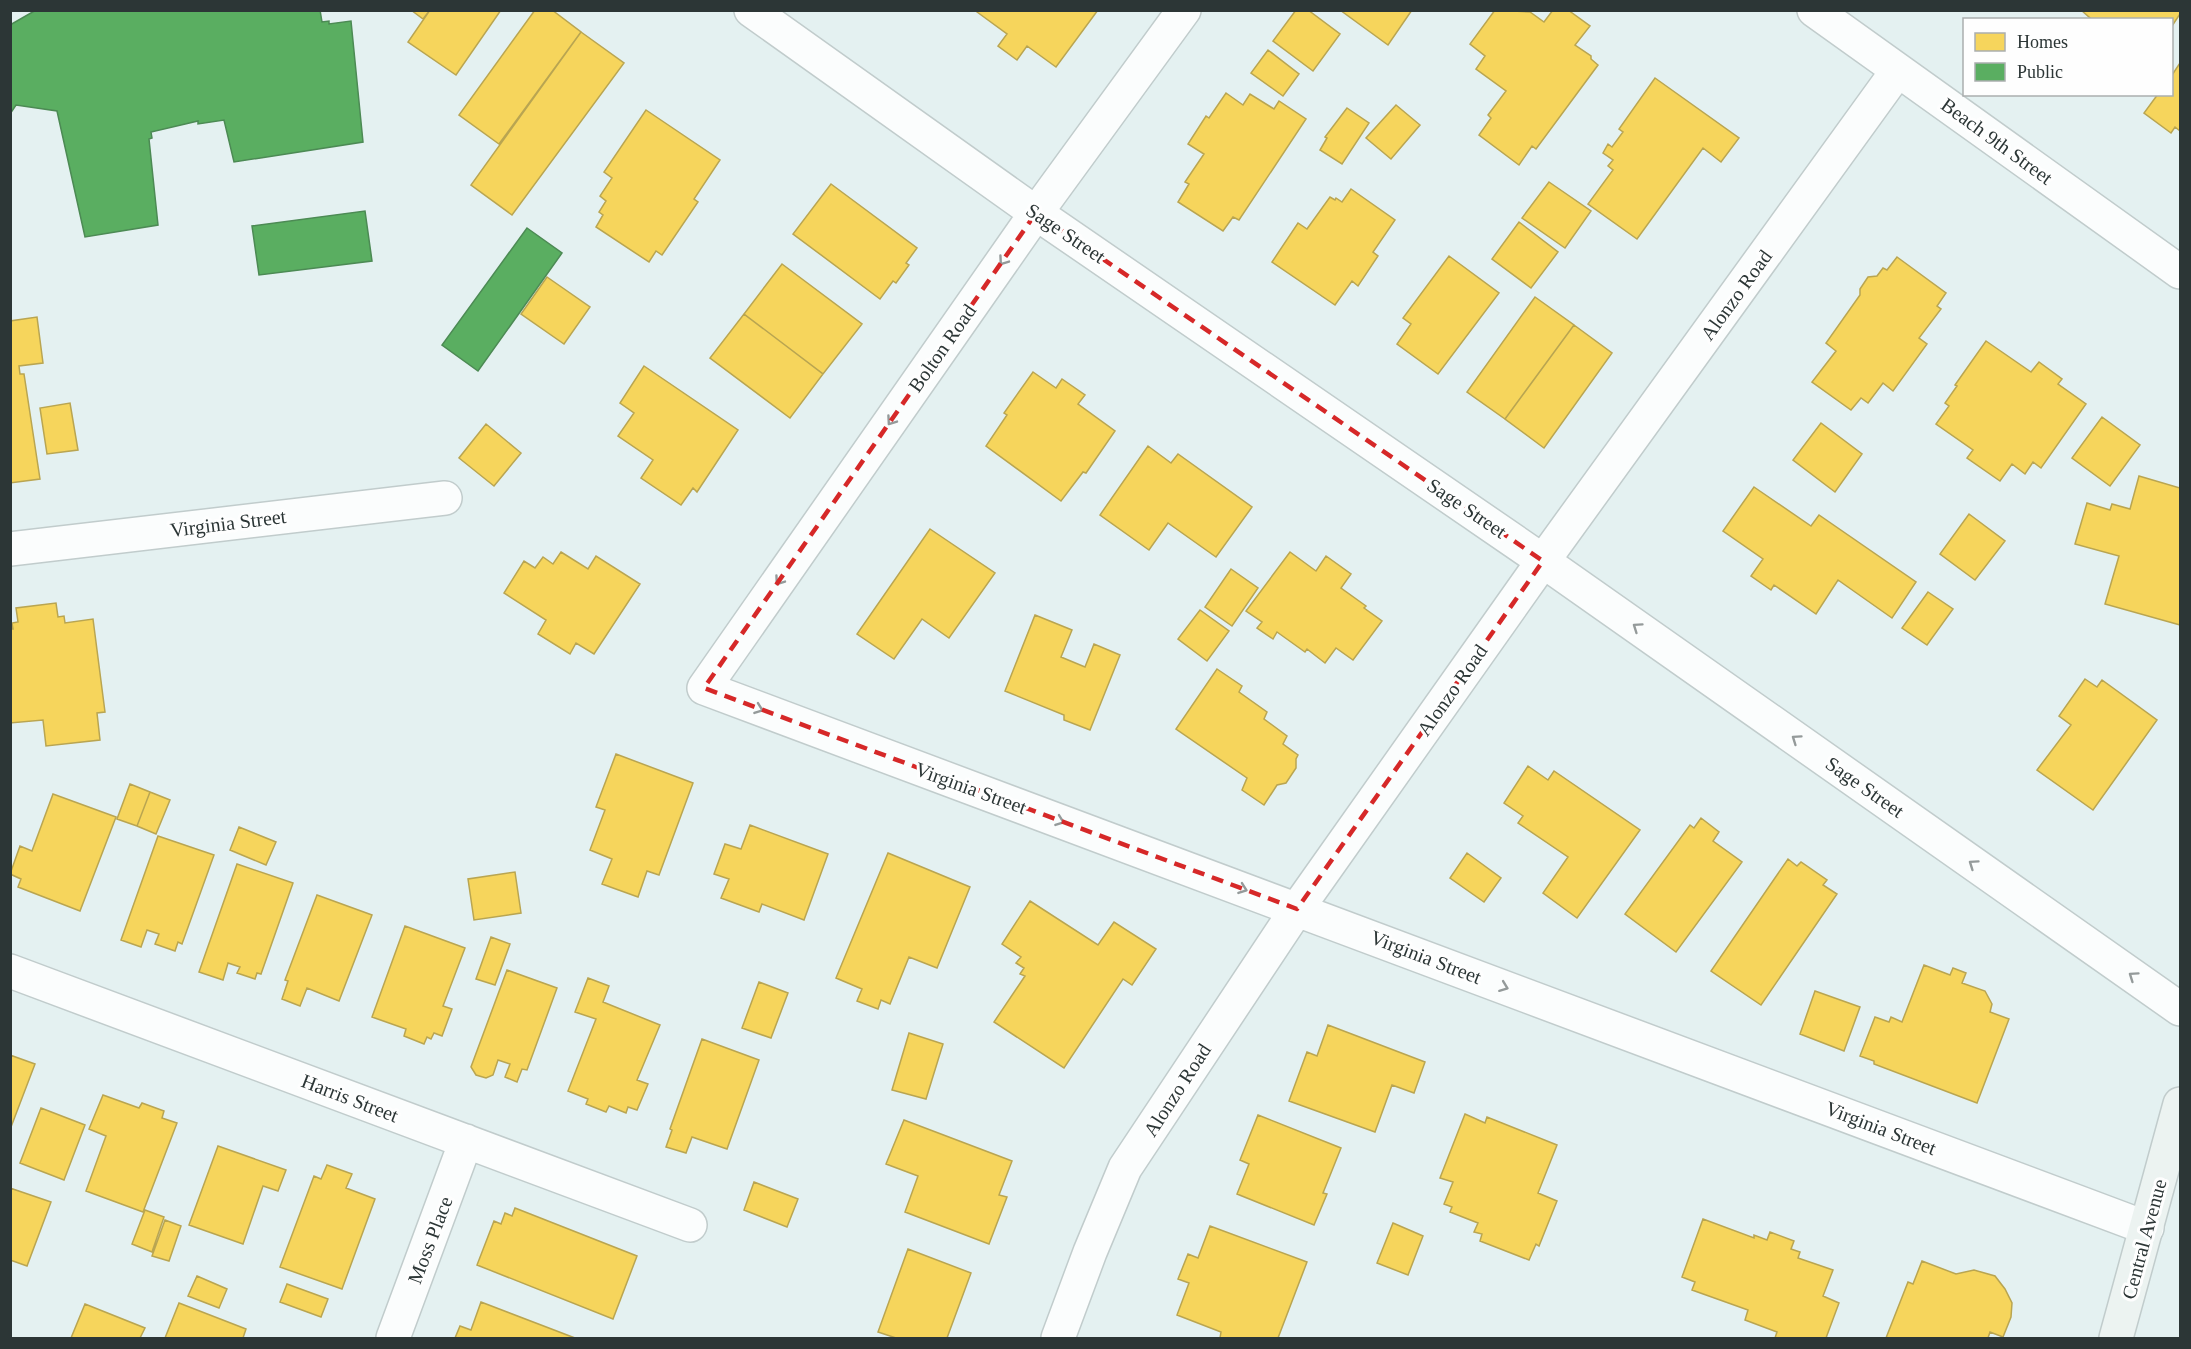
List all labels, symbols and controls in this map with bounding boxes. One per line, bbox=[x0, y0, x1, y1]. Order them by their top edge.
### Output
legend bbox=[1963, 18, 2173, 96]
text: Homes bbox=[2017, 32, 2068, 52]
text: Public bbox=[2017, 62, 2063, 82]
street label: Beach 9th Street bbox=[1937, 93, 2057, 189]
street label: Sage Street bbox=[1022, 199, 1110, 269]
street label: Alonzo Road bbox=[1696, 246, 1776, 344]
one-way arrow bbox=[999, 255, 1010, 266]
street label: Bolton Road bbox=[904, 300, 980, 396]
one-way arrow bbox=[887, 415, 898, 426]
street label: Sage Street bbox=[1423, 474, 1511, 544]
street label: Virginia Street bbox=[169, 505, 288, 542]
one-way arrow bbox=[775, 574, 786, 585]
one-way arrow bbox=[1633, 623, 1644, 634]
street label: Alonzo Road bbox=[1413, 640, 1491, 740]
one-way arrow bbox=[753, 701, 764, 714]
one-way arrow bbox=[1792, 735, 1803, 746]
street label: Sage Street bbox=[1821, 752, 1909, 823]
street label: Virginia Street bbox=[912, 758, 1030, 819]
one-way arrow bbox=[1054, 813, 1065, 826]
one-way arrow bbox=[1969, 860, 1980, 871]
one-way arrow bbox=[1236, 882, 1247, 894]
street label: Virginia Street bbox=[1367, 926, 1485, 989]
one-way arrow bbox=[2128, 972, 2139, 983]
one-way arrow bbox=[1498, 979, 1509, 992]
street label: Alonzo Road bbox=[1139, 1040, 1215, 1140]
street label: Harris Street bbox=[299, 1070, 402, 1127]
street label: Virginia Street bbox=[1822, 1097, 1940, 1160]
street label: Central Avenue bbox=[2117, 1176, 2171, 1301]
street label: Moss Place bbox=[403, 1193, 457, 1287]

